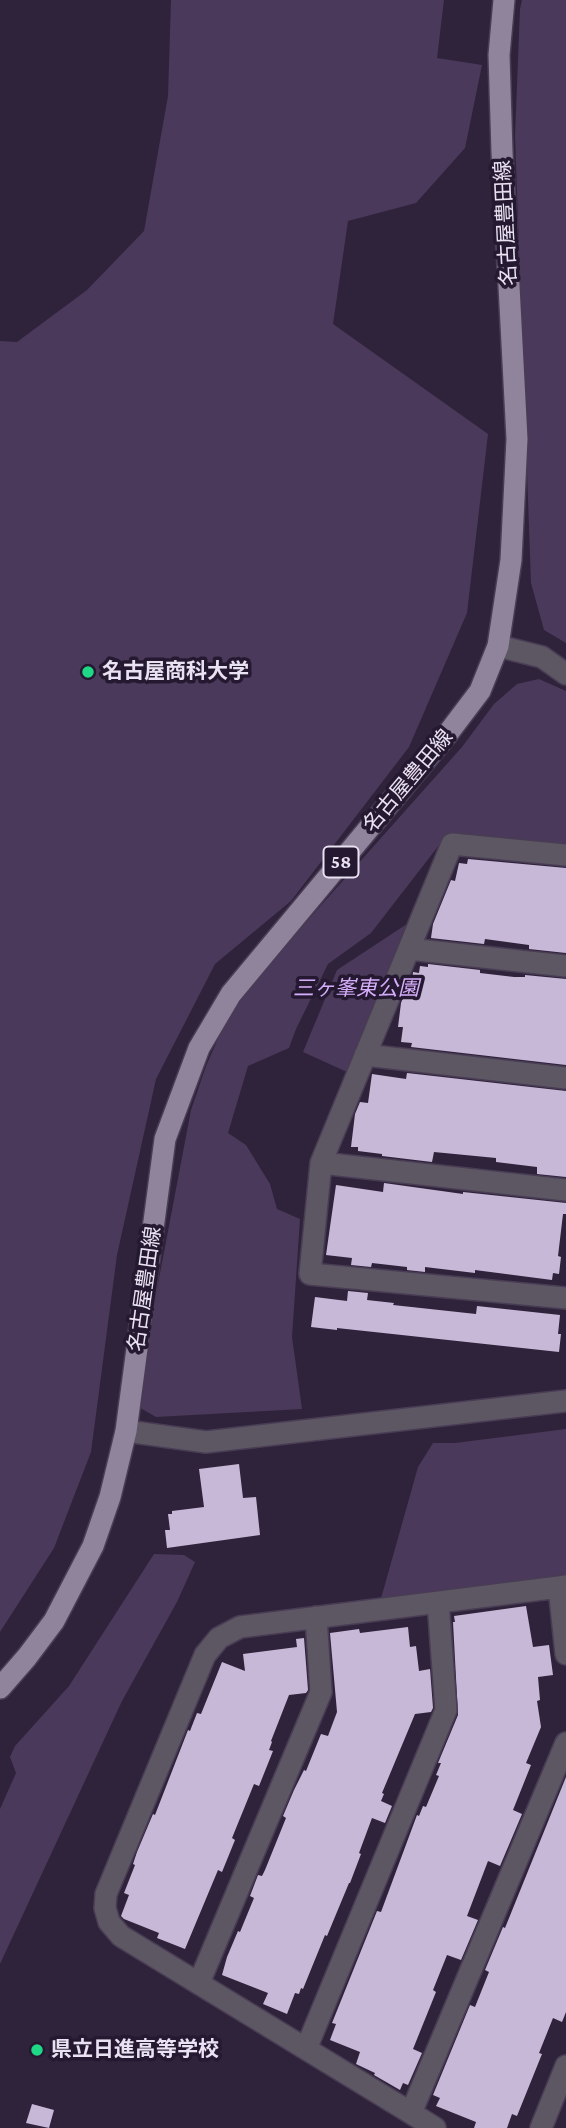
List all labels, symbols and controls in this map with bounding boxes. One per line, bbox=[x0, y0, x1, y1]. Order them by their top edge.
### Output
street label: 名古屋豊田線 bbox=[490, 159, 522, 287]
place label: 名古屋商科大学 bbox=[102, 659, 249, 685]
marker: 名古屋商科大学 bbox=[80, 664, 96, 680]
street label: 名古屋豊田線 bbox=[358, 725, 458, 837]
road number: 58 bbox=[324, 846, 358, 877]
park label: 三ヶ峯東公園 bbox=[293, 976, 419, 1002]
street label: 名古屋豊田線 bbox=[124, 1225, 166, 1353]
place label: 県立日進高等学校 bbox=[51, 2037, 219, 2063]
marker: 県立日進高等学校 bbox=[29, 2042, 45, 2058]

